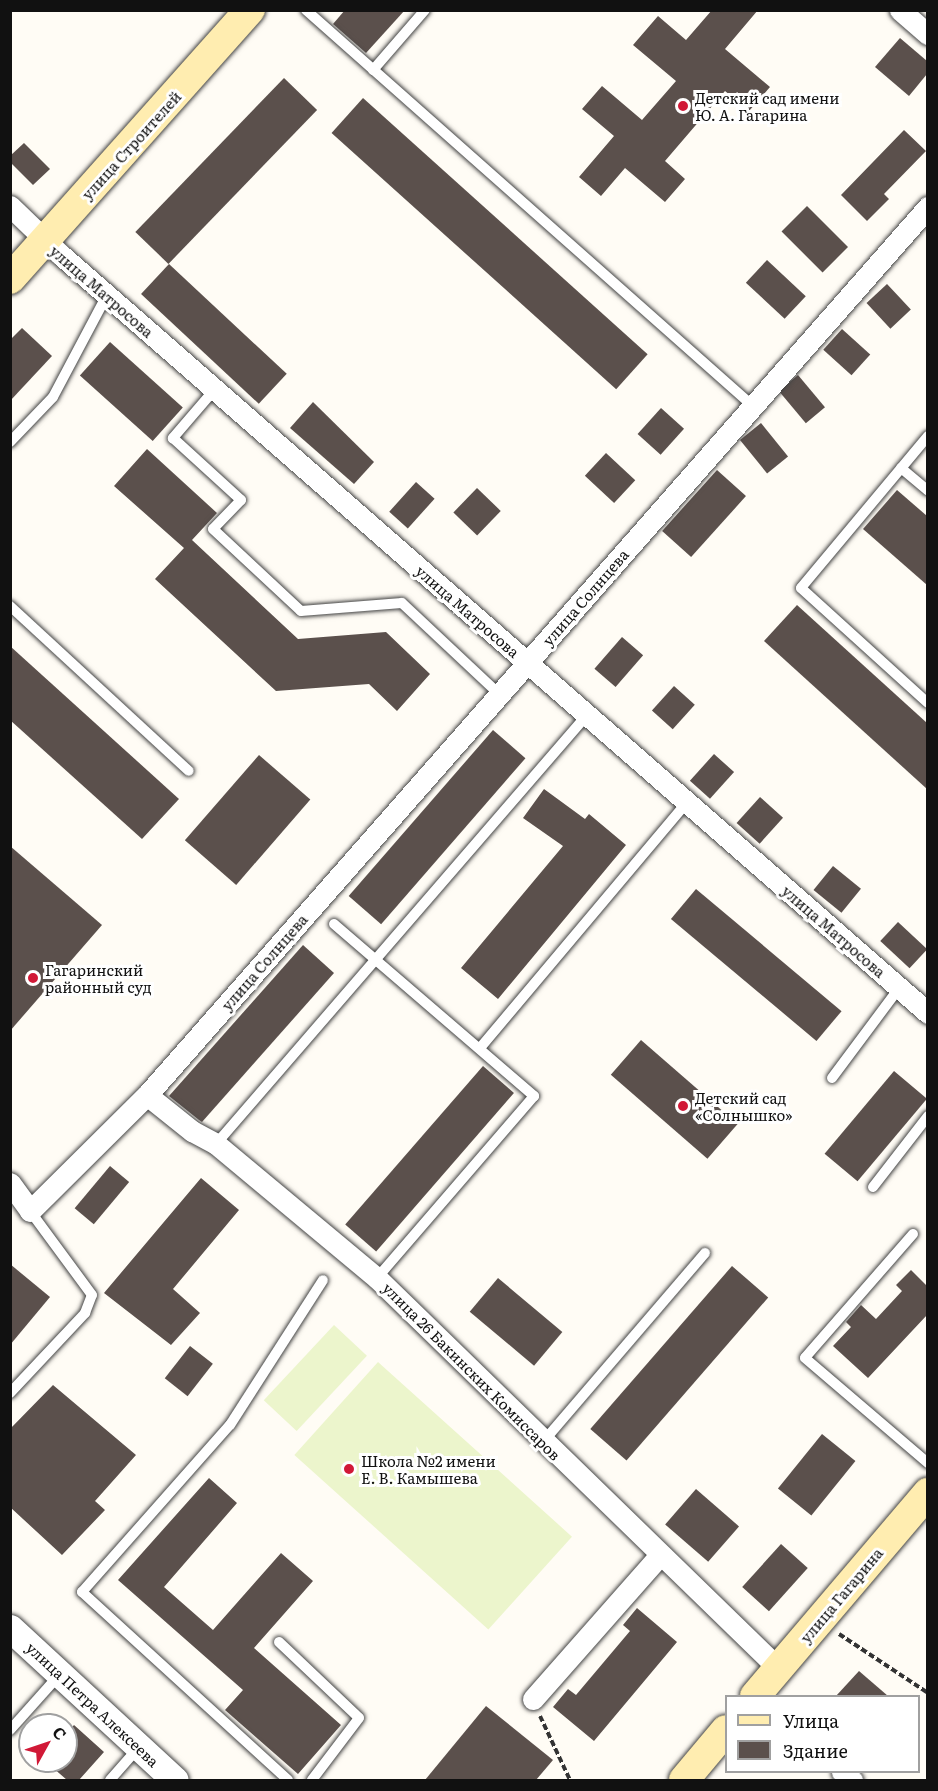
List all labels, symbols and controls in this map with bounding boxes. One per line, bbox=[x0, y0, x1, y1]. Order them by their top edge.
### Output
street label: улица Строителей bbox=[78, 87, 184, 203]
place label: Детский сад имени Ю. А. Гагарина bbox=[695, 88, 840, 123]
marker: Детский сад имени Ю. А. Гагарина bbox=[676, 99, 690, 113]
street label: улица Матросова bbox=[47, 241, 157, 341]
street label: улица Солнцева bbox=[538, 545, 632, 649]
street label: улица Матросова bbox=[413, 561, 523, 661]
street label: улица Матросова bbox=[779, 881, 889, 981]
street label: улица Солнцева bbox=[217, 910, 311, 1014]
place label: Гагаринский районный суд bbox=[45, 960, 152, 995]
marker: Гагаринский районный суд bbox=[26, 971, 40, 985]
place label: Детский сад «Солнышко» bbox=[695, 1088, 793, 1123]
marker: Детский сад «Солнышко» bbox=[676, 1099, 690, 1113]
street label: улица 26 Бакинских Комиссаров bbox=[379, 1278, 565, 1464]
place label: Школа №2 имени Е. В. Камышева bbox=[361, 1451, 496, 1486]
marker: Школа №2 имени Е. В. Камышева bbox=[342, 1462, 356, 1476]
street label: улица Гагарина bbox=[796, 1544, 886, 1646]
street label: улица Петра Алексеева bbox=[23, 1638, 163, 1770]
legend bbox=[725, 1695, 920, 1773]
text: Улица bbox=[783, 1707, 839, 1734]
north arrow bbox=[18, 1713, 78, 1773]
text: С bbox=[47, 1721, 73, 1745]
text: Здание bbox=[783, 1737, 848, 1764]

